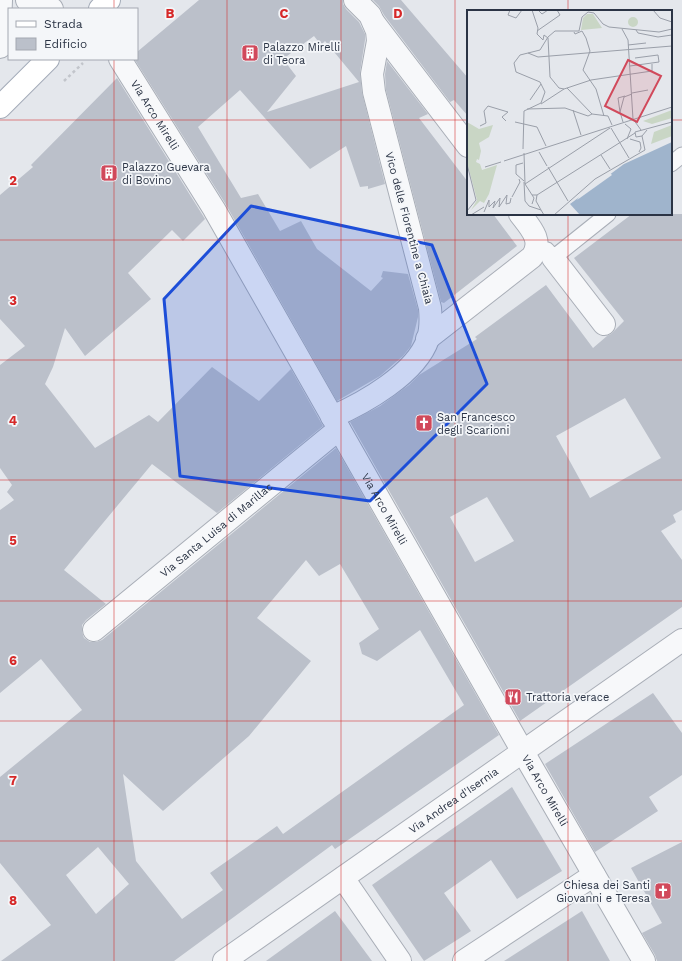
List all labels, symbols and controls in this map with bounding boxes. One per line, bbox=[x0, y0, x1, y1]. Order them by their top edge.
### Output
text: B bbox=[166, 6, 175, 21]
text: C bbox=[280, 6, 289, 21]
text: D bbox=[393, 6, 403, 21]
legend bbox=[8, 8, 138, 60]
inset map bbox=[467, 10, 672, 215]
text: Strada bbox=[44, 17, 83, 31]
text: Edificio bbox=[44, 37, 87, 51]
place label: Palazzo Mirelli di Teora bbox=[263, 41, 340, 67]
building icon: Palazzo Mirelli di Teora bbox=[240, 43, 260, 63]
street label: Via Arco Mirelli bbox=[128, 77, 182, 152]
street label: Vico delle Fiorentine a Chiaia bbox=[382, 150, 436, 306]
place label: Palazzo Guevara di Bovino bbox=[122, 161, 210, 187]
building icon: Palazzo Guevara di Bovino bbox=[99, 163, 119, 183]
text: 2 bbox=[9, 173, 17, 188]
text: 3 bbox=[9, 293, 17, 308]
place label: San Francesco degli Scarioni bbox=[437, 411, 515, 437]
text: 4 bbox=[9, 413, 18, 428]
church icon: San Francesco degli Scarioni bbox=[414, 413, 434, 433]
street label: Via Arco Mirelli bbox=[359, 471, 410, 547]
street label: Via Santa Luisa di Marillac bbox=[157, 480, 275, 580]
text: 5 bbox=[9, 533, 17, 548]
text: 6 bbox=[9, 653, 17, 668]
restaurant icon: Trattoria verace bbox=[503, 687, 523, 707]
place label: Trattoria verace bbox=[526, 691, 609, 704]
street label: Via Arco Mirelli bbox=[519, 752, 571, 828]
street label: Via Andrea d'Isernia bbox=[406, 765, 500, 836]
text: 7 bbox=[9, 773, 17, 788]
place label: Chiesa dei Santi Giovanni e Teresa bbox=[556, 879, 650, 905]
church icon: Chiesa dei Santi Giovanni e Teresa bbox=[653, 881, 673, 901]
text: 8 bbox=[9, 893, 17, 908]

